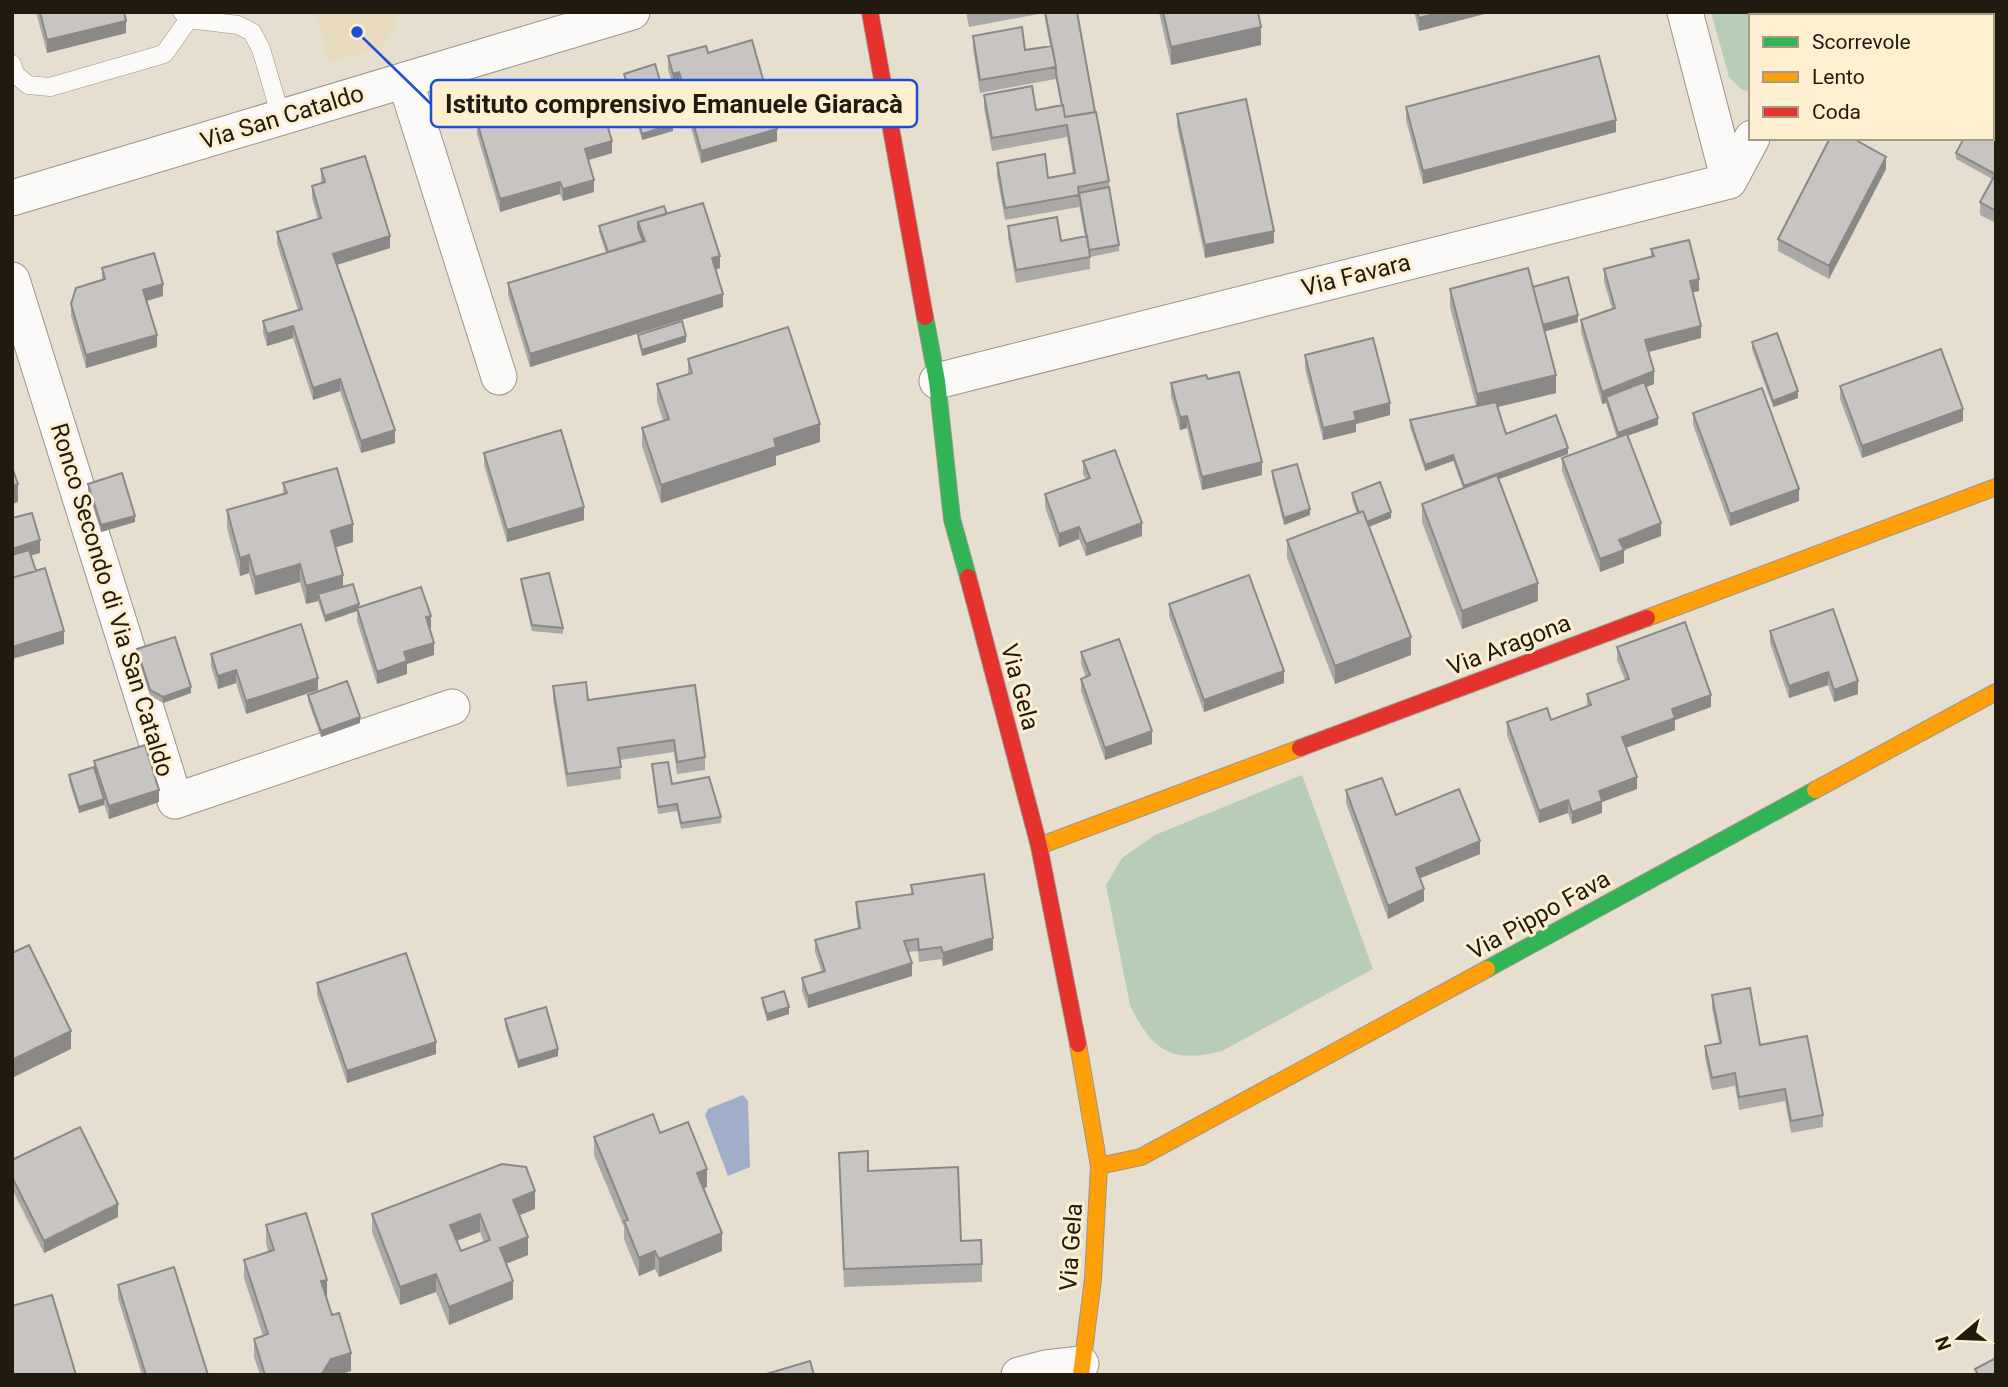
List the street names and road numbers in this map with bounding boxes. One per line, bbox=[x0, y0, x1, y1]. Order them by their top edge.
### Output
street label: Via San Cataldo bbox=[197, 79, 367, 155]
street label: Via Favara bbox=[1299, 248, 1413, 302]
street label: Ronco Secondo di Via San Cataldo bbox=[45, 420, 179, 780]
street label: Via Aragona bbox=[1443, 609, 1575, 681]
street label: Via Gela bbox=[995, 641, 1045, 733]
street label: Via Pippo Fava bbox=[1463, 864, 1615, 966]
street label: Via Gela bbox=[1054, 1202, 1088, 1292]

